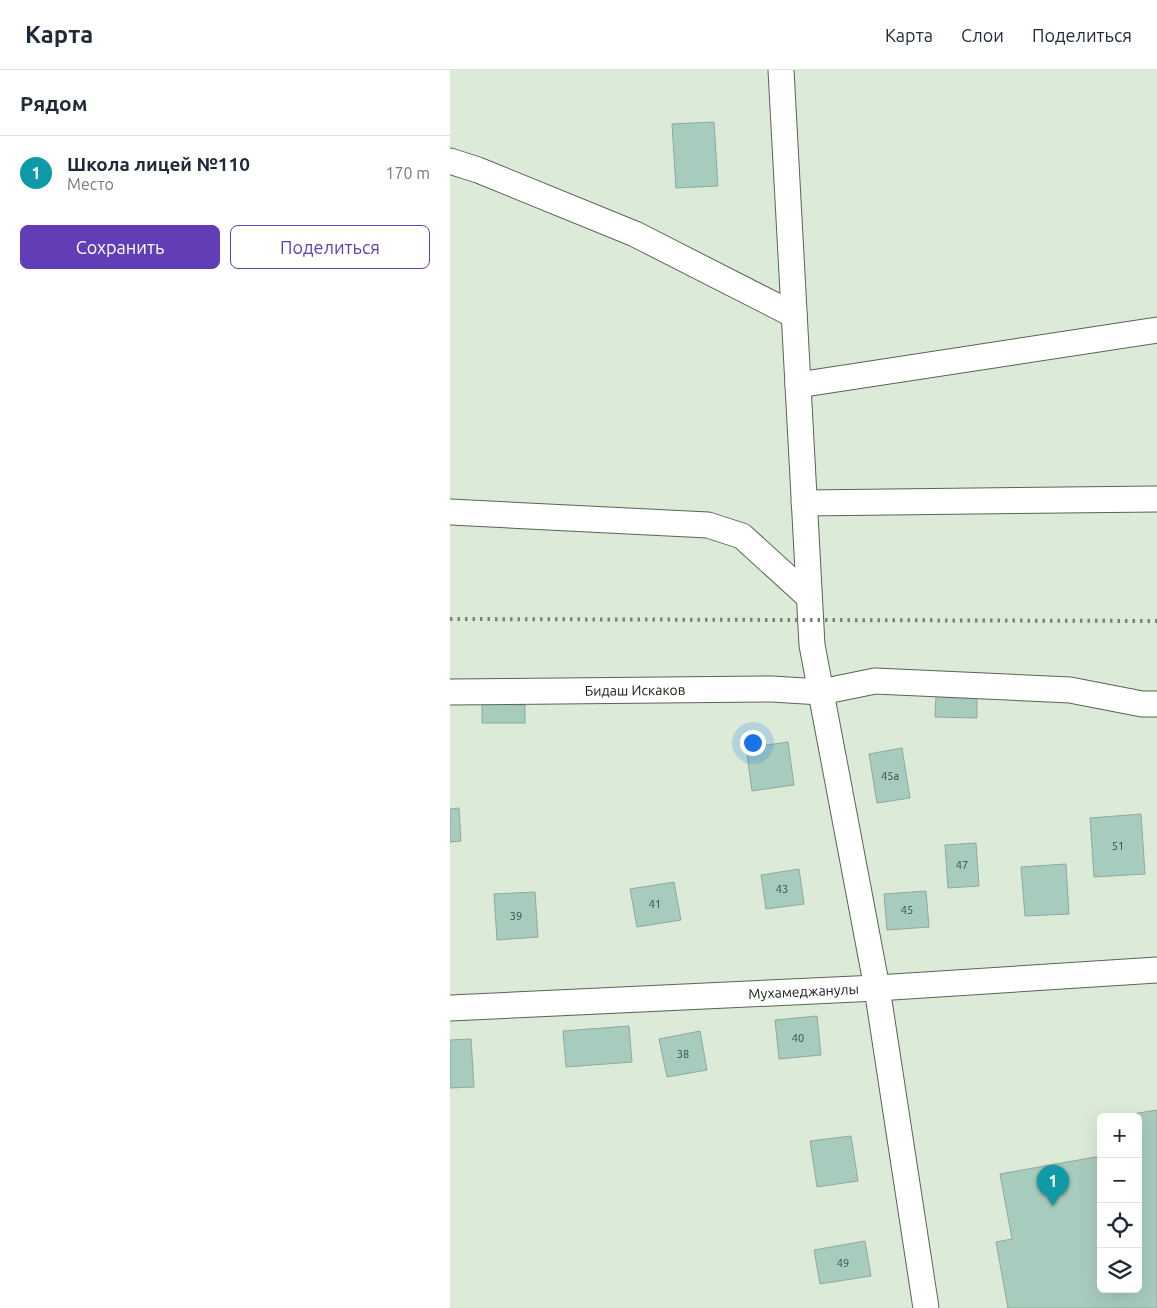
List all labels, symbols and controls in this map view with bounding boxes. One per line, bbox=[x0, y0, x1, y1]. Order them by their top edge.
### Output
text: Карта bbox=[25, 21, 93, 48]
text: Карта bbox=[885, 25, 933, 45]
text: Слои bbox=[961, 25, 1004, 45]
text: Поделиться bbox=[1032, 25, 1132, 45]
text: Рядом bbox=[20, 91, 88, 115]
text: Школа лицей №110 bbox=[67, 153, 250, 175]
text: 1 bbox=[31, 164, 41, 182]
text: 170 m bbox=[385, 164, 430, 182]
text: Место bbox=[67, 175, 114, 193]
button: Сохранить bbox=[20, 225, 220, 269]
button: Поделиться bbox=[230, 225, 430, 269]
street label: Бидаш Искаков bbox=[585, 682, 685, 699]
your location bbox=[740, 730, 766, 756]
house number: 45а bbox=[881, 770, 899, 782]
house number: 51 bbox=[1112, 840, 1124, 852]
house number: 47 bbox=[956, 859, 968, 871]
house number: 43 bbox=[776, 883, 788, 895]
house number: 41 bbox=[649, 898, 661, 910]
house number: 45 bbox=[901, 904, 913, 916]
house number: 39 bbox=[510, 910, 522, 922]
street label: Мухамеджанулы bbox=[748, 981, 859, 1002]
house number: 40 bbox=[792, 1032, 804, 1044]
house number: 38 bbox=[677, 1048, 689, 1060]
map controls bbox=[1097, 1113, 1142, 1293]
button: + bbox=[1097, 1113, 1142, 1158]
button: − bbox=[1097, 1158, 1142, 1203]
pin: 1 bbox=[1037, 1165, 1069, 1206]
button: locate bbox=[1097, 1203, 1142, 1248]
button: layers bbox=[1097, 1248, 1142, 1293]
house number: 49 bbox=[837, 1257, 849, 1269]

